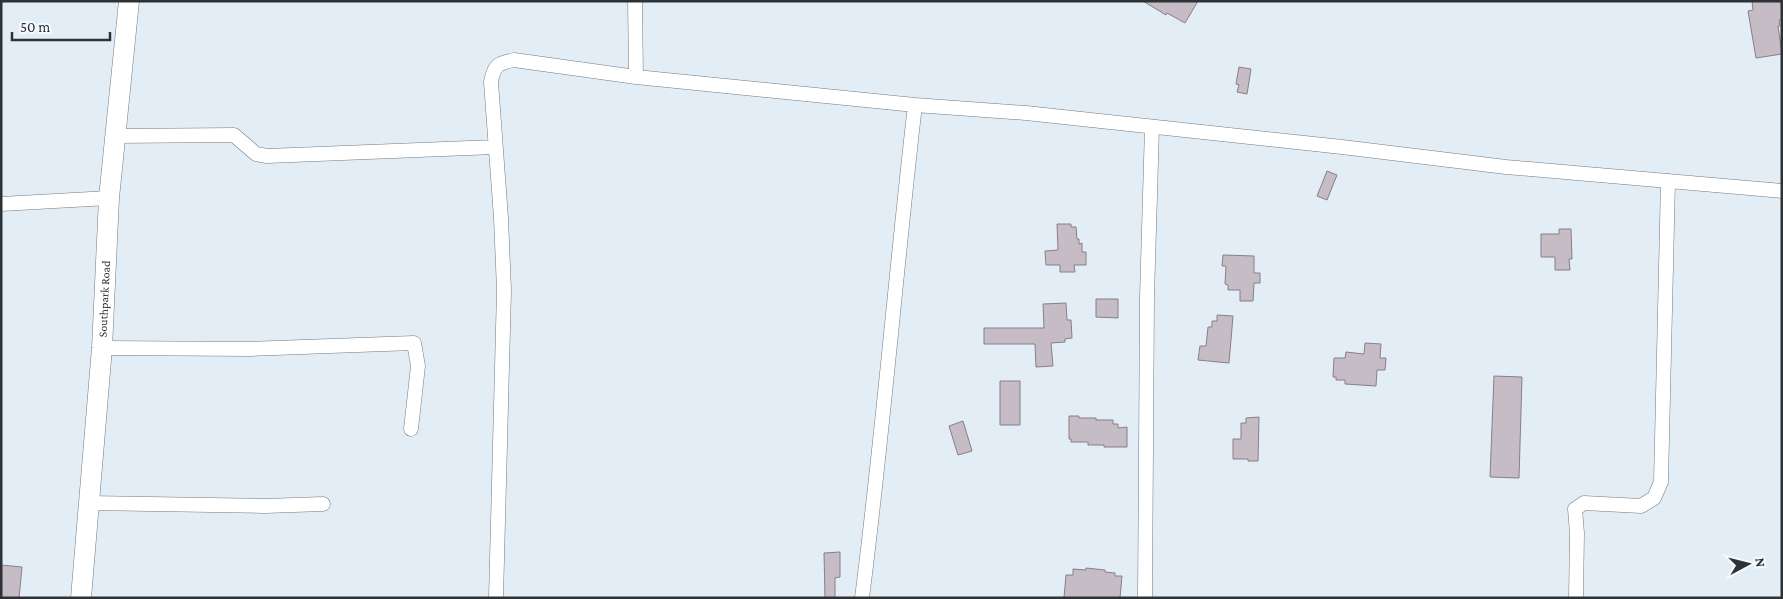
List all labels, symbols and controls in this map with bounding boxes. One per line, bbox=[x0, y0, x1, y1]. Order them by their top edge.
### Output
scale bar bbox=[12, 10, 110, 42]
text: 50 m bbox=[20, 19, 50, 35]
street label: Southpark Road bbox=[96, 260, 113, 338]
north arrow bbox=[1723, 539, 1773, 589]
text: N bbox=[1752, 557, 1769, 569]

